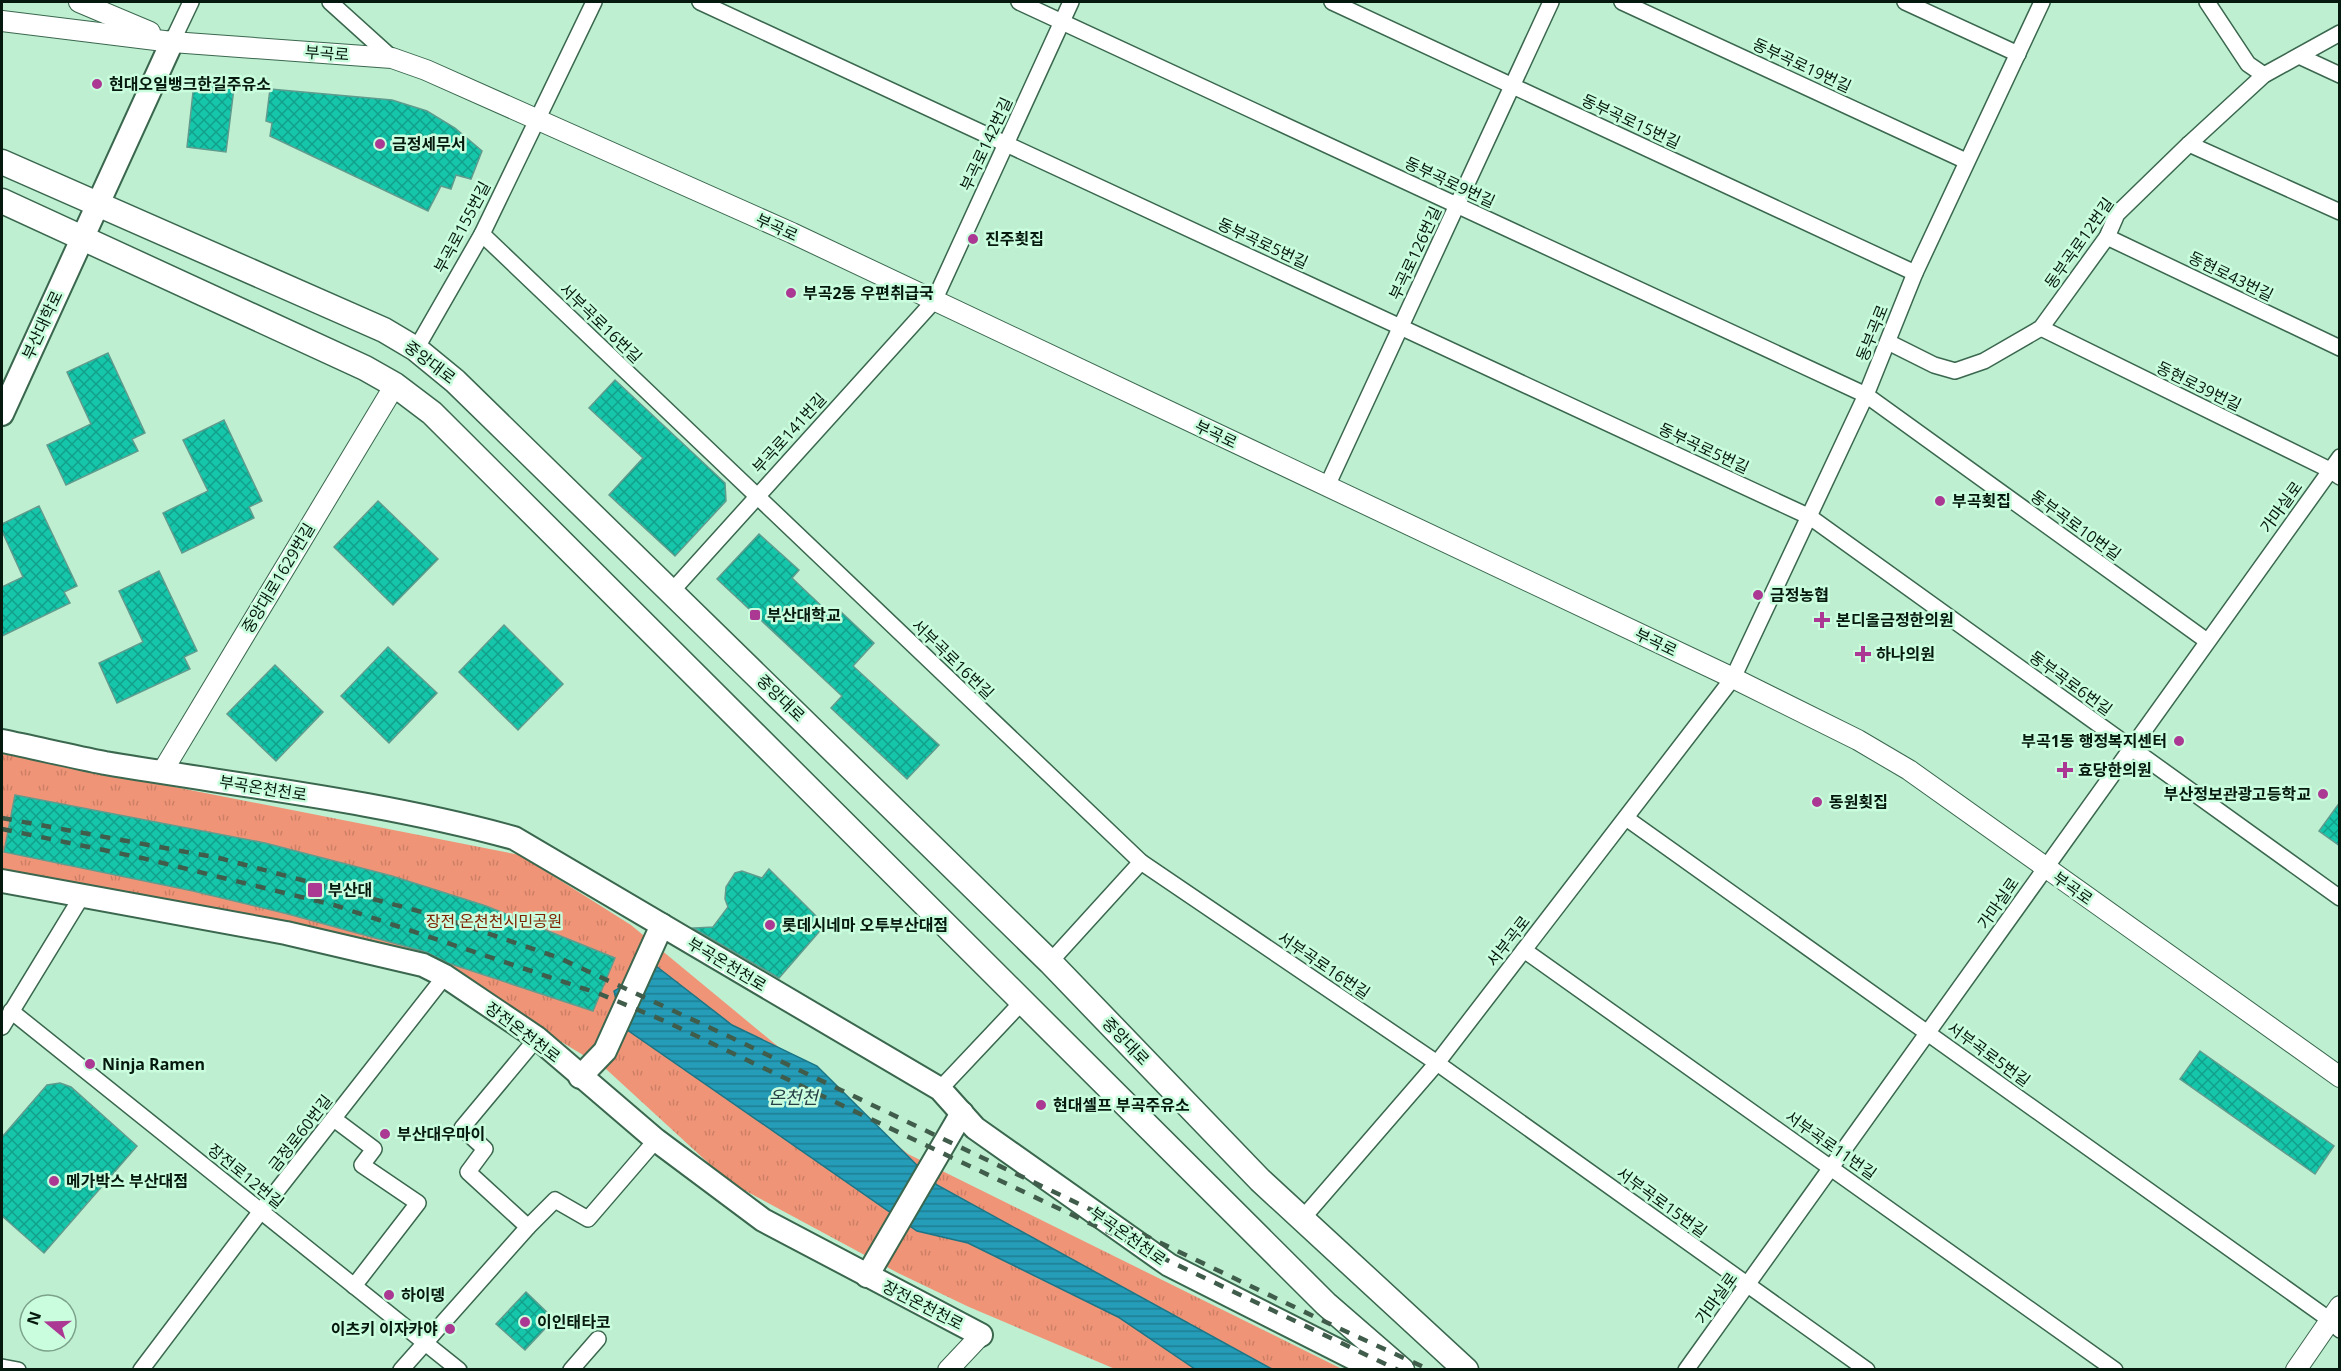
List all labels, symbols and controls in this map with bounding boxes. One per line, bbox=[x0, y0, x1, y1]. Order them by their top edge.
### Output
street label: 동부곡로19번길 bbox=[1749, 32, 1855, 98]
street label: 부곡로 bbox=[304, 40, 350, 66]
place label: 현대오일뱅크한길주유소 bbox=[109, 73, 271, 95]
marker: 현대오일뱅크한길주유소 bbox=[90, 77, 104, 91]
street label: 동부곡로15번길 bbox=[1578, 88, 1684, 154]
street label: 부곡로142번길 bbox=[955, 94, 1017, 194]
place label: 금정세무서 bbox=[392, 133, 466, 155]
marker: 금정세무서 bbox=[373, 137, 387, 151]
street label: 동부곡로9번길 bbox=[1401, 151, 1499, 213]
street label: 부곡로155번길 bbox=[429, 177, 495, 277]
street label: 동부곡로12번길 bbox=[2039, 193, 2119, 293]
street label: 부곡로126번길 bbox=[1384, 203, 1446, 303]
street label: 부곡로 bbox=[752, 208, 802, 246]
street label: 동부곡로5번길 bbox=[1214, 212, 1312, 274]
place label: 진주횟집 bbox=[985, 228, 1044, 250]
marker: 진주횟집 bbox=[966, 232, 980, 246]
street label: 동현로43번길 bbox=[2185, 246, 2277, 306]
street label: 서부곡로16번길 bbox=[555, 278, 647, 368]
place label: 부곡2동 우편취급국 bbox=[803, 282, 934, 304]
marker: 부곡2동 우편취급국 bbox=[784, 286, 798, 300]
street label: 부산대학로 bbox=[16, 287, 68, 363]
street label: 동부곡로 bbox=[1851, 301, 1893, 364]
street label: 중앙대로 bbox=[400, 335, 460, 389]
street label: 동현로39번길 bbox=[2153, 356, 2245, 416]
street label: 부곡로141번길 bbox=[747, 388, 831, 478]
street label: 부곡로 bbox=[1191, 415, 1241, 453]
street label: 동부곡로5번길 bbox=[1655, 417, 1753, 479]
street label: 가마실로 bbox=[2255, 476, 2307, 537]
street label: 동부곡로10번길 bbox=[2026, 485, 2126, 565]
place label: 부곡횟집 bbox=[1952, 490, 2011, 512]
marker: 부곡횟집 bbox=[1933, 494, 1947, 508]
street label: 중앙대로1629번길 bbox=[236, 519, 320, 637]
place label: 금정농협 bbox=[1770, 584, 1829, 606]
marker: 금정농협 bbox=[1751, 588, 1765, 602]
place label: 부산대학교 bbox=[767, 604, 841, 626]
marker: 부산대학교 bbox=[748, 608, 762, 622]
place label: 본디올금정한의원 bbox=[1836, 609, 1954, 631]
marker: 본디올금정한의원 bbox=[1813, 611, 1831, 629]
street label: 서부곡로16번길 bbox=[907, 614, 999, 704]
street label: 부곡로 bbox=[1631, 623, 1681, 661]
place label: 하나의원 bbox=[1876, 643, 1935, 665]
marker: 하나의원 bbox=[1854, 645, 1872, 663]
street label: 동부곡로6번길 bbox=[2025, 645, 2117, 721]
street label: 중앙대로 bbox=[752, 670, 810, 727]
place label: 부곡1동 행정복지센터 bbox=[2021, 730, 2167, 752]
marker: 부곡1동 행정복지센터 bbox=[2172, 734, 2186, 748]
place label: 효당한의원 bbox=[2078, 759, 2152, 781]
marker: 효당한의원 bbox=[2056, 761, 2074, 779]
street label: 부곡온천천로 bbox=[218, 770, 309, 806]
place label: 부산정보관광고등학교 bbox=[2164, 783, 2311, 805]
marker: 부산정보관광고등학교 bbox=[2316, 787, 2330, 801]
place label: 동원횟집 bbox=[1829, 791, 1888, 813]
marker: 동원횟집 bbox=[1810, 795, 1824, 809]
street label: 부곡로 bbox=[2049, 866, 2098, 910]
street label: 가마실로 bbox=[1972, 872, 2024, 933]
place label: 부산대 bbox=[328, 879, 372, 901]
marker: 부산대 bbox=[306, 881, 324, 899]
park label: 장전 온천천시민공원 bbox=[426, 910, 562, 932]
street label: 서부곡로 bbox=[1481, 911, 1535, 971]
place label: 롯데시네마 오투부산대점 bbox=[782, 914, 948, 936]
marker: 롯데시네마 오투부산대점 bbox=[763, 918, 777, 932]
street label: 서부곡로16번길 bbox=[1274, 926, 1374, 1004]
street label: 부곡온천천로 bbox=[683, 932, 771, 996]
street label: 장전온천천로 bbox=[481, 997, 565, 1068]
street label: 중앙대로 bbox=[1098, 1012, 1155, 1070]
street label: 서부곡로5번길 bbox=[1943, 1016, 2035, 1092]
place label: Ninja Ramen bbox=[102, 1053, 205, 1075]
marker: Ninja Ramen bbox=[83, 1057, 97, 1071]
water label: 온천천 bbox=[768, 1085, 820, 1109]
street label: 금정로60번길 bbox=[263, 1090, 337, 1176]
place label: 현대셀프 부곡주유소 bbox=[1053, 1094, 1190, 1116]
marker: 현대셀프 부곡주유소 bbox=[1034, 1098, 1048, 1112]
street label: 서부곡로11번길 bbox=[1781, 1105, 1881, 1185]
place label: 부산대우마이 bbox=[397, 1123, 485, 1145]
marker: 부산대우마이 bbox=[378, 1127, 392, 1141]
street label: 장전로12번길 bbox=[203, 1139, 289, 1213]
street label: 서부곡로15번길 bbox=[1612, 1162, 1712, 1242]
place label: 메가박스 부산대점 bbox=[66, 1170, 188, 1192]
marker: 메가박스 부산대점 bbox=[47, 1174, 61, 1188]
street label: 부곡온천천로 bbox=[1086, 1202, 1171, 1270]
street label: 가마실로 bbox=[1690, 1267, 1742, 1328]
street label: 장전온천천로 bbox=[879, 1275, 968, 1335]
place label: 하이뎅 bbox=[401, 1284, 445, 1306]
marker: 하이뎅 bbox=[382, 1288, 396, 1302]
north arrow bbox=[18, 1293, 78, 1353]
text: N bbox=[21, 1308, 46, 1328]
place label: 이인태타코 bbox=[537, 1311, 611, 1333]
marker: 이인태타코 bbox=[518, 1315, 532, 1329]
place label: 이츠키 이자카야 bbox=[331, 1318, 438, 1340]
marker: 이츠키 이자카야 bbox=[443, 1322, 457, 1336]

